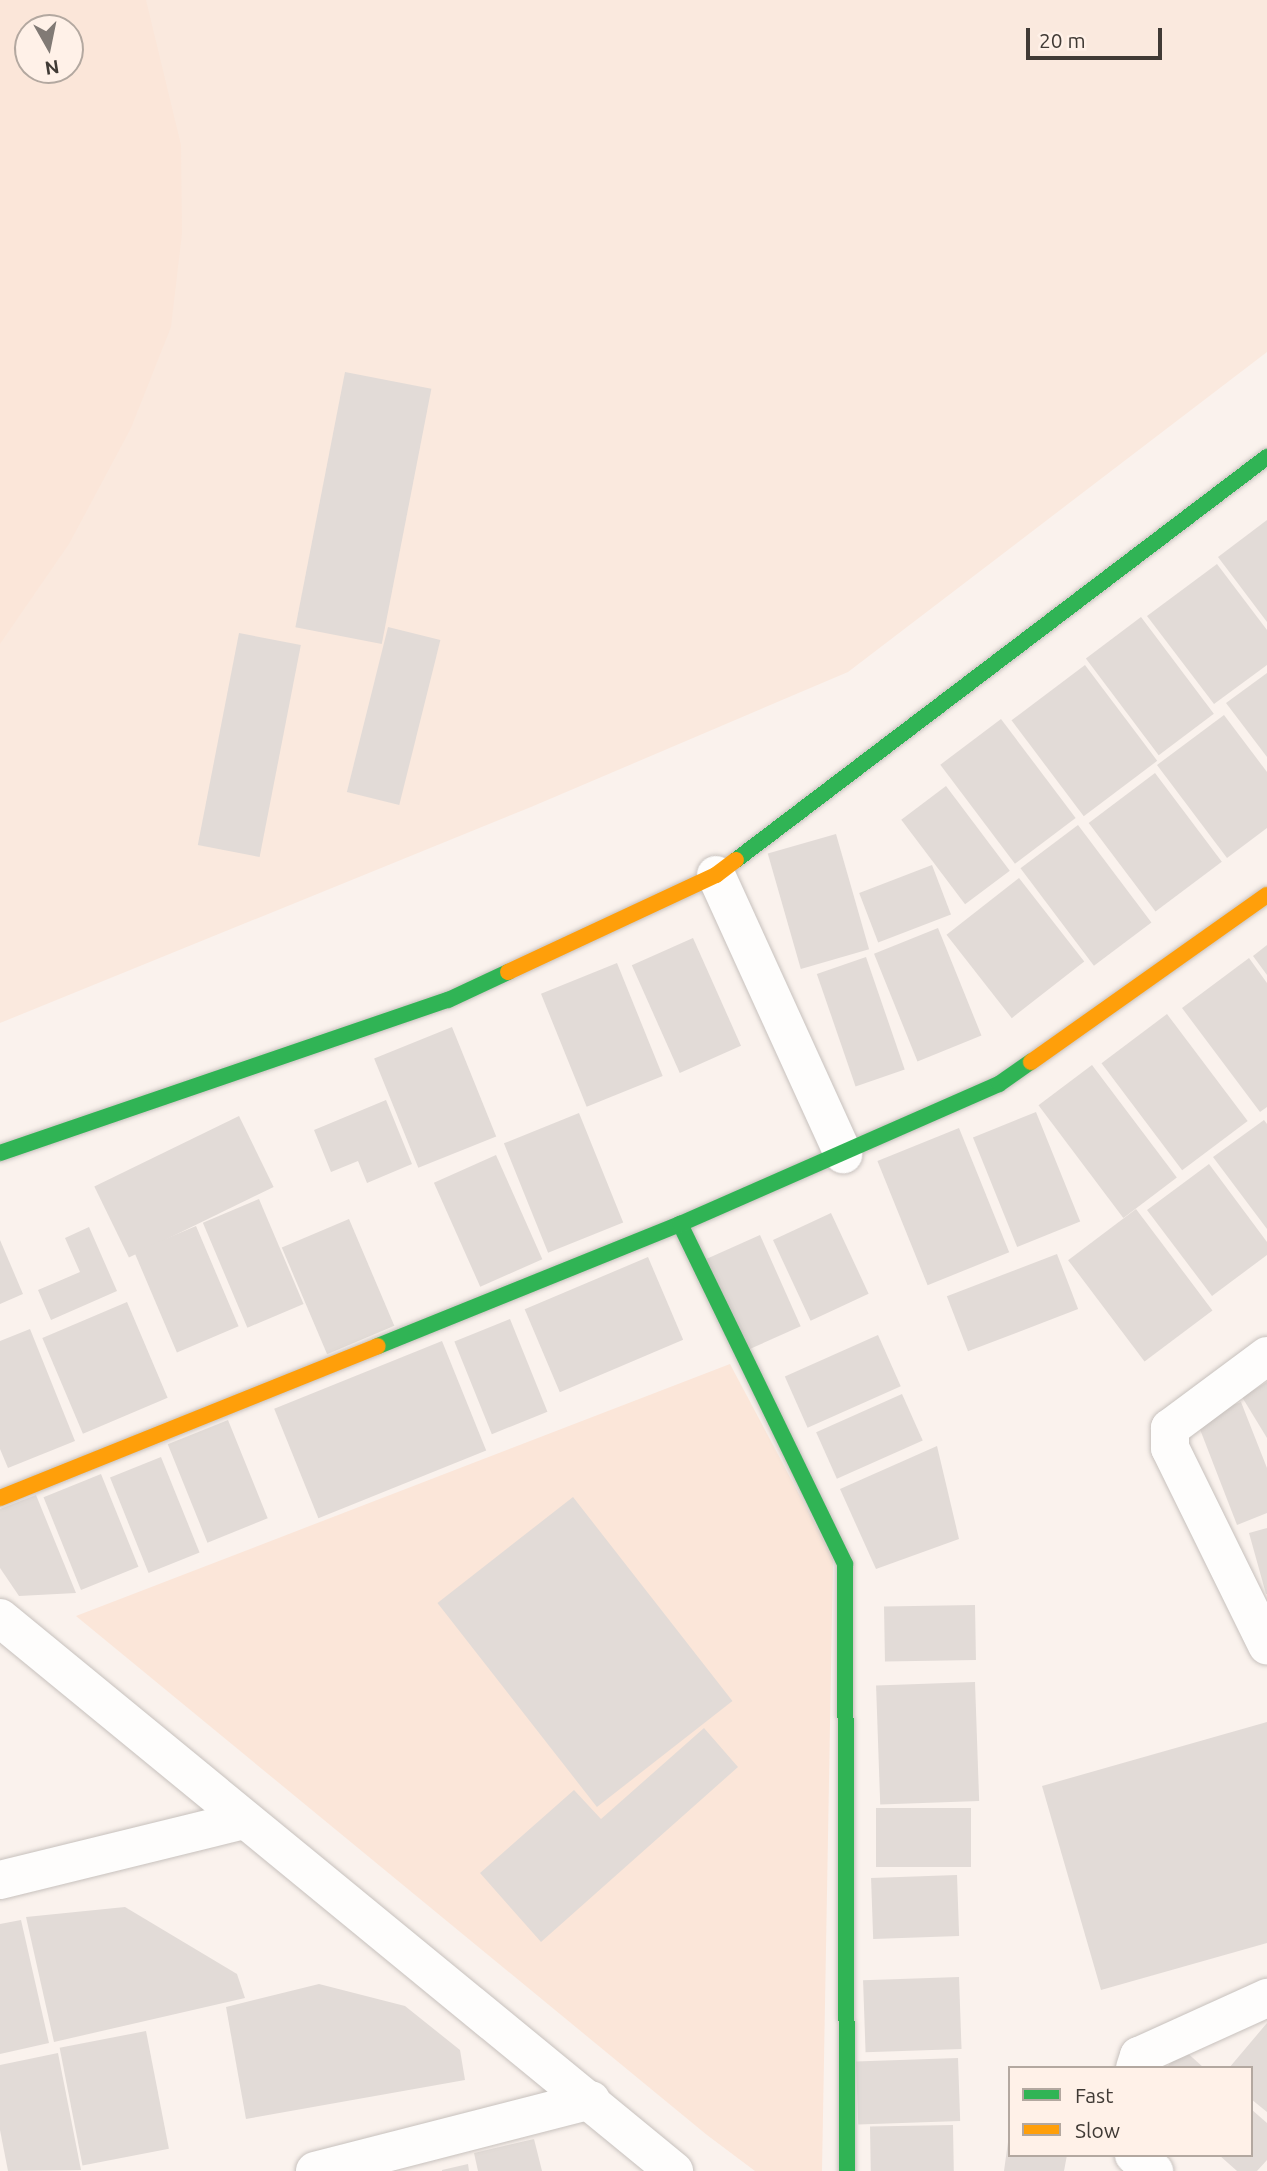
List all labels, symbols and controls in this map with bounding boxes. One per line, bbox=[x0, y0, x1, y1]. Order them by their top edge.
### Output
north arrow bbox=[14, 14, 84, 84]
scale bar bbox=[1029, 14, 1166, 58]
text: 20 m bbox=[1039, 28, 1086, 52]
text: N bbox=[43, 56, 61, 80]
legend bbox=[1008, 2066, 1253, 2157]
text: Fast bbox=[1075, 2083, 1113, 2107]
text: Slow bbox=[1075, 2118, 1120, 2142]

